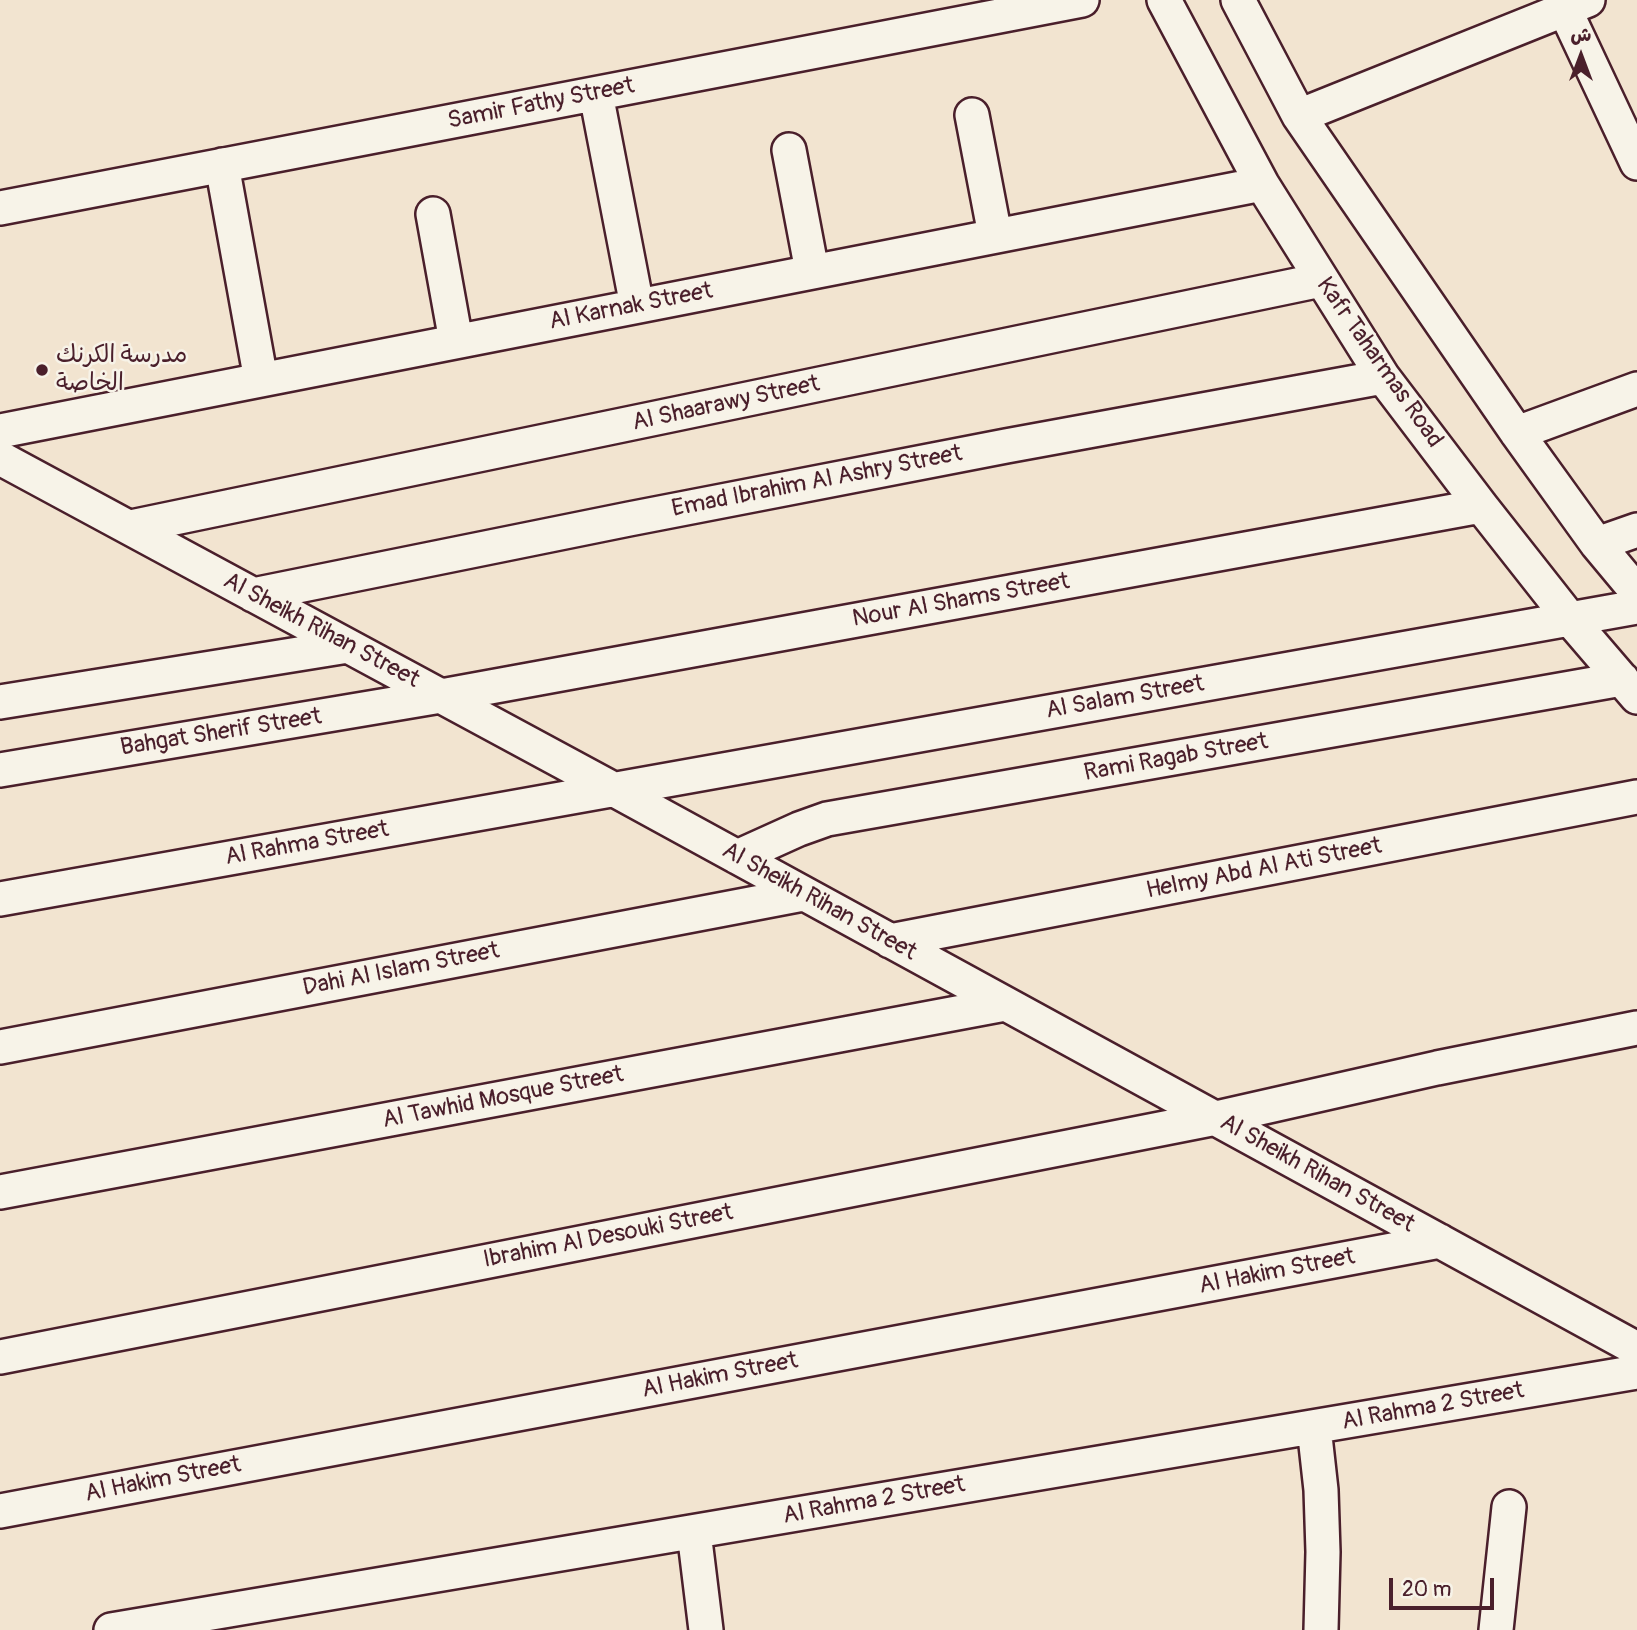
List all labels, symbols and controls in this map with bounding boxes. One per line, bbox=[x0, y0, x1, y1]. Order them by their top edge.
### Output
north arrow bbox=[1546, 21, 1616, 91]
text: ش bbox=[1571, 23, 1591, 47]
street label: Samir Fathy Street bbox=[445, 72, 637, 136]
street label: Kafr Taharmas Road bbox=[1309, 272, 1449, 454]
street label: Al Karnak Street bbox=[547, 277, 715, 337]
place label: مدرسة الكرنك الخاصة bbox=[56, 342, 187, 398]
marker: مدرسة الكرنك الخاصة bbox=[34, 362, 50, 378]
street label: Al Shaarawy Street bbox=[630, 370, 822, 438]
street label: Emad Ibrahim Al Ashry Street bbox=[669, 440, 965, 524]
street label: Al Sheikh Rihan Street bbox=[218, 567, 424, 695]
street label: Nour Al Shams Street bbox=[850, 568, 1072, 634]
street label: Al Salam Street bbox=[1044, 670, 1206, 726]
street label: Bahgat Sherif Street bbox=[118, 703, 324, 763]
street label: Rami Ragab Street bbox=[1082, 728, 1270, 788]
street label: Al Rahma Street bbox=[223, 815, 391, 873]
street label: Helmy Abd Al Ati Street bbox=[1144, 832, 1384, 906]
street label: Al Sheikh Rihan Street bbox=[717, 837, 921, 967]
street label: Dahi Al Islam Street bbox=[300, 937, 502, 1003]
street label: Al Tawhid Mosque Street bbox=[380, 1061, 626, 1135]
street label: Al Sheikh Rihan Street bbox=[1215, 1109, 1419, 1239]
street label: Ibrahim Al Desouki Street bbox=[481, 1199, 735, 1275]
street label: Al Hakim Street bbox=[1197, 1243, 1357, 1301]
street label: Al Hakim Street bbox=[640, 1347, 800, 1405]
street label: Al Rahma 2 Street bbox=[1340, 1377, 1526, 1437]
street label: Al Hakim Street bbox=[83, 1451, 243, 1509]
street label: Al Rahma 2 Street bbox=[781, 1471, 967, 1531]
scale bar bbox=[1392, 1564, 1497, 1608]
text: 20 m bbox=[1402, 1576, 1451, 1603]

